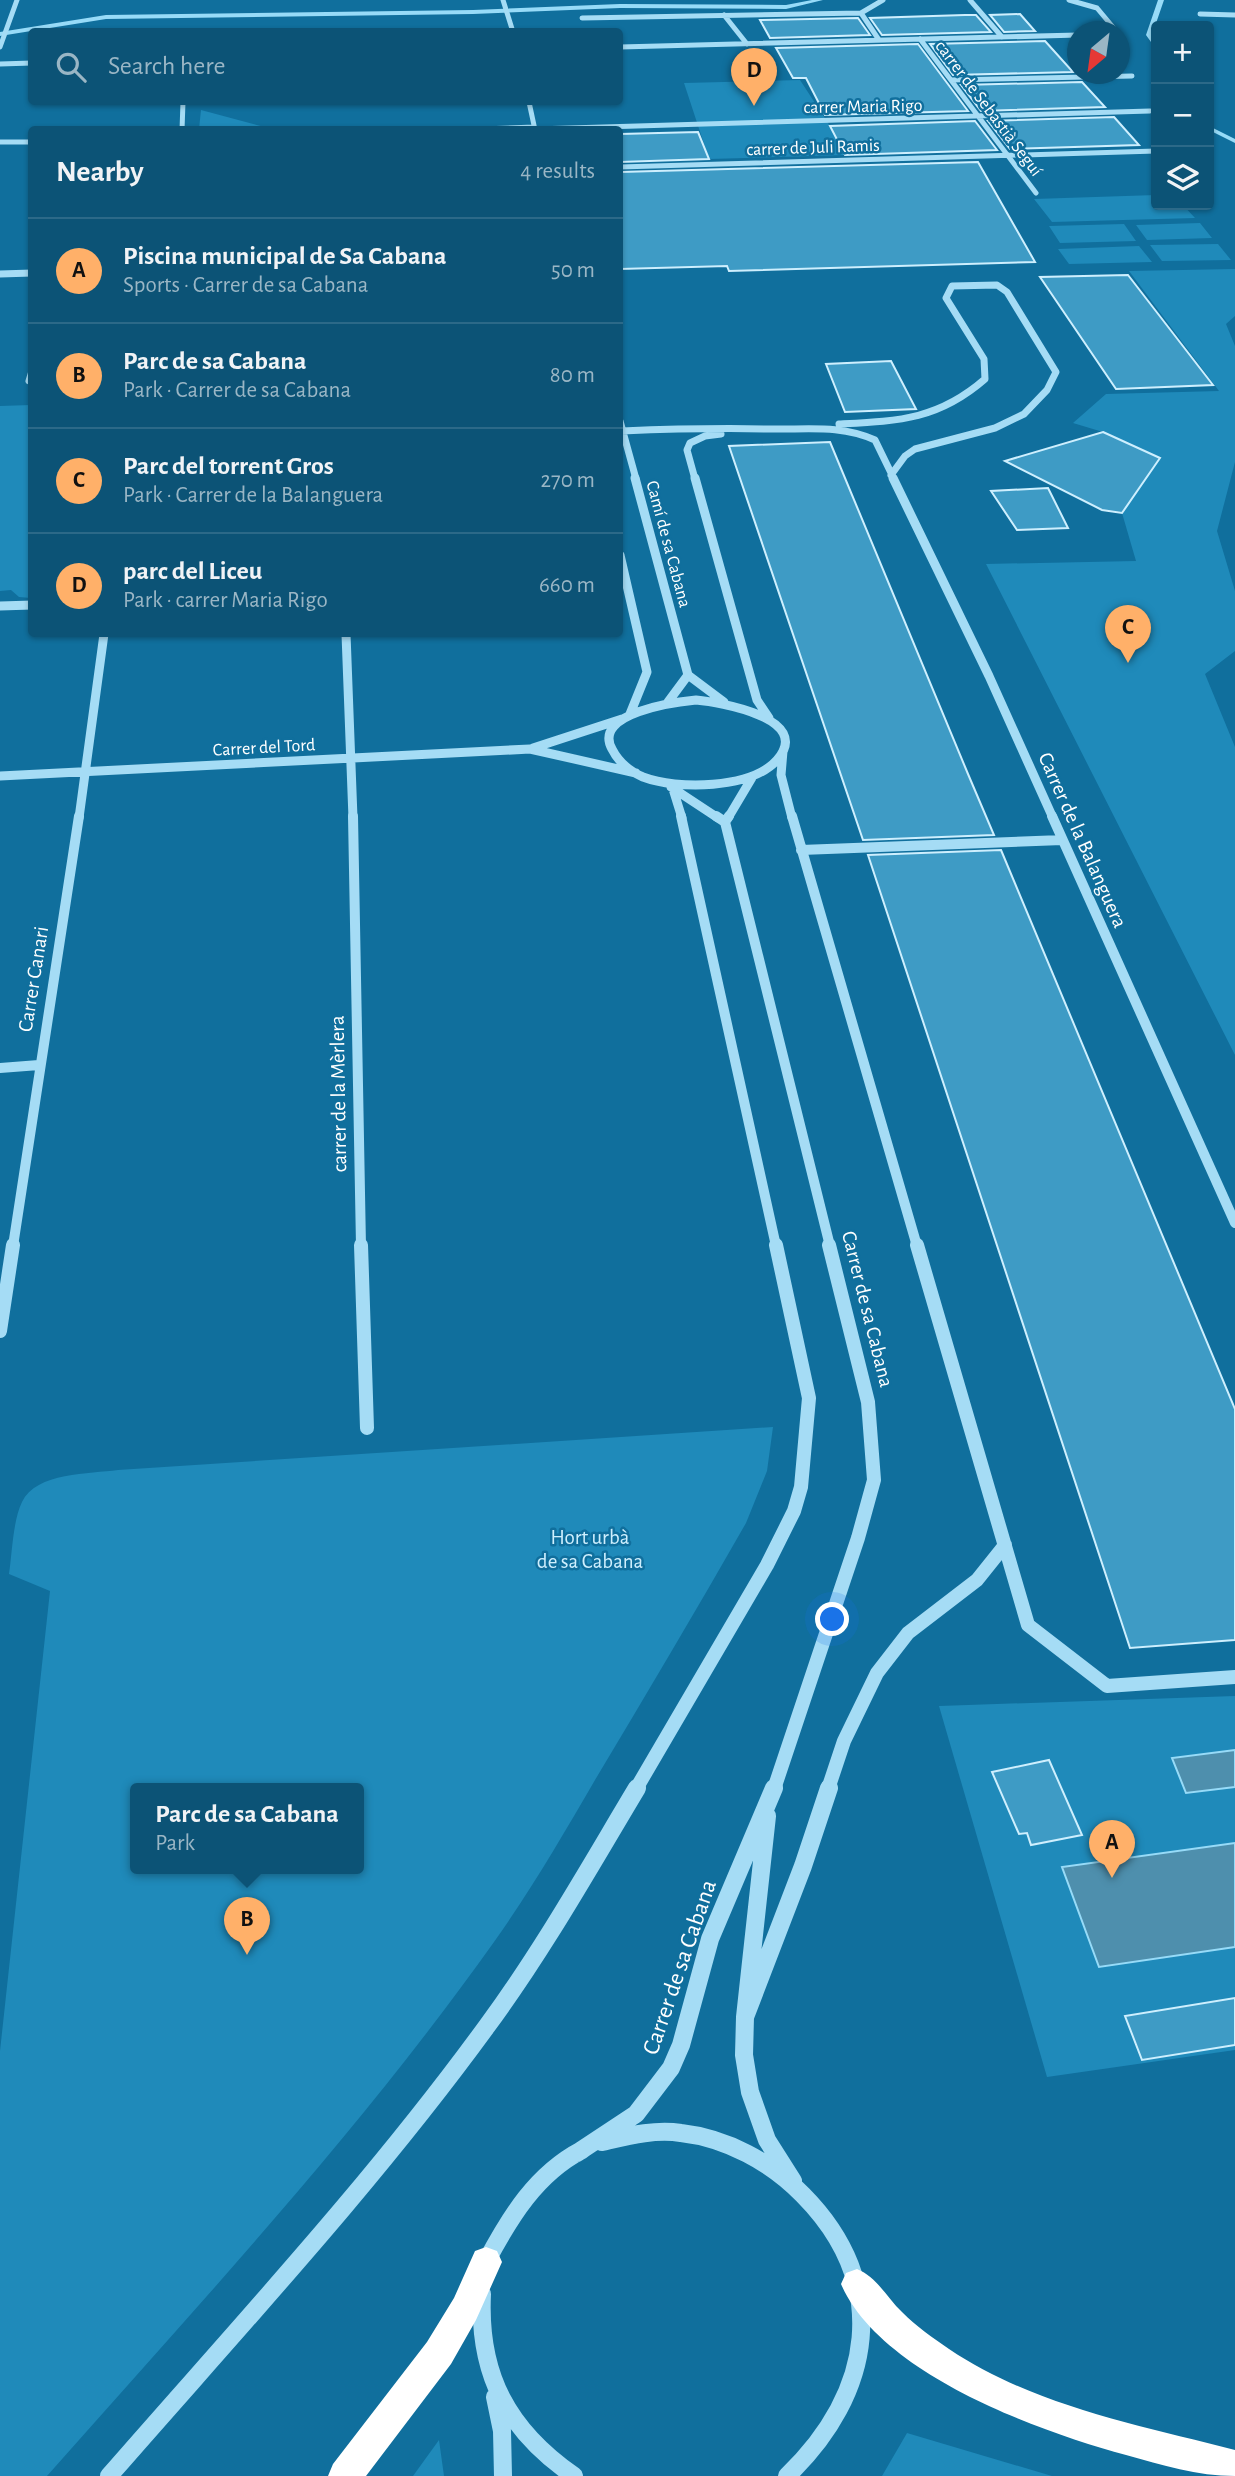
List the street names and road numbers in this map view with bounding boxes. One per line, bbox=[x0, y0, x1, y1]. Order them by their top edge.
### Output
street label: carrer de Sebastià Seguí bbox=[931, 37, 1045, 180]
street label: carrer Maria Rigo bbox=[803, 97, 923, 117]
street label: carrer de Juli Ramis bbox=[746, 137, 880, 159]
street label: Camí de sa Cabana bbox=[642, 479, 694, 610]
street label: Carrer del Tord bbox=[212, 736, 316, 760]
street label: Carrer de la Balanguera bbox=[1034, 749, 1131, 931]
street label: Carrer Canari bbox=[15, 925, 52, 1033]
street label: carrer de la Mèrlera bbox=[327, 1015, 350, 1173]
street label: Carrer de sa Cabana bbox=[838, 1229, 897, 1390]
street label: Carrer de sa Cabana bbox=[639, 1877, 721, 2058]

